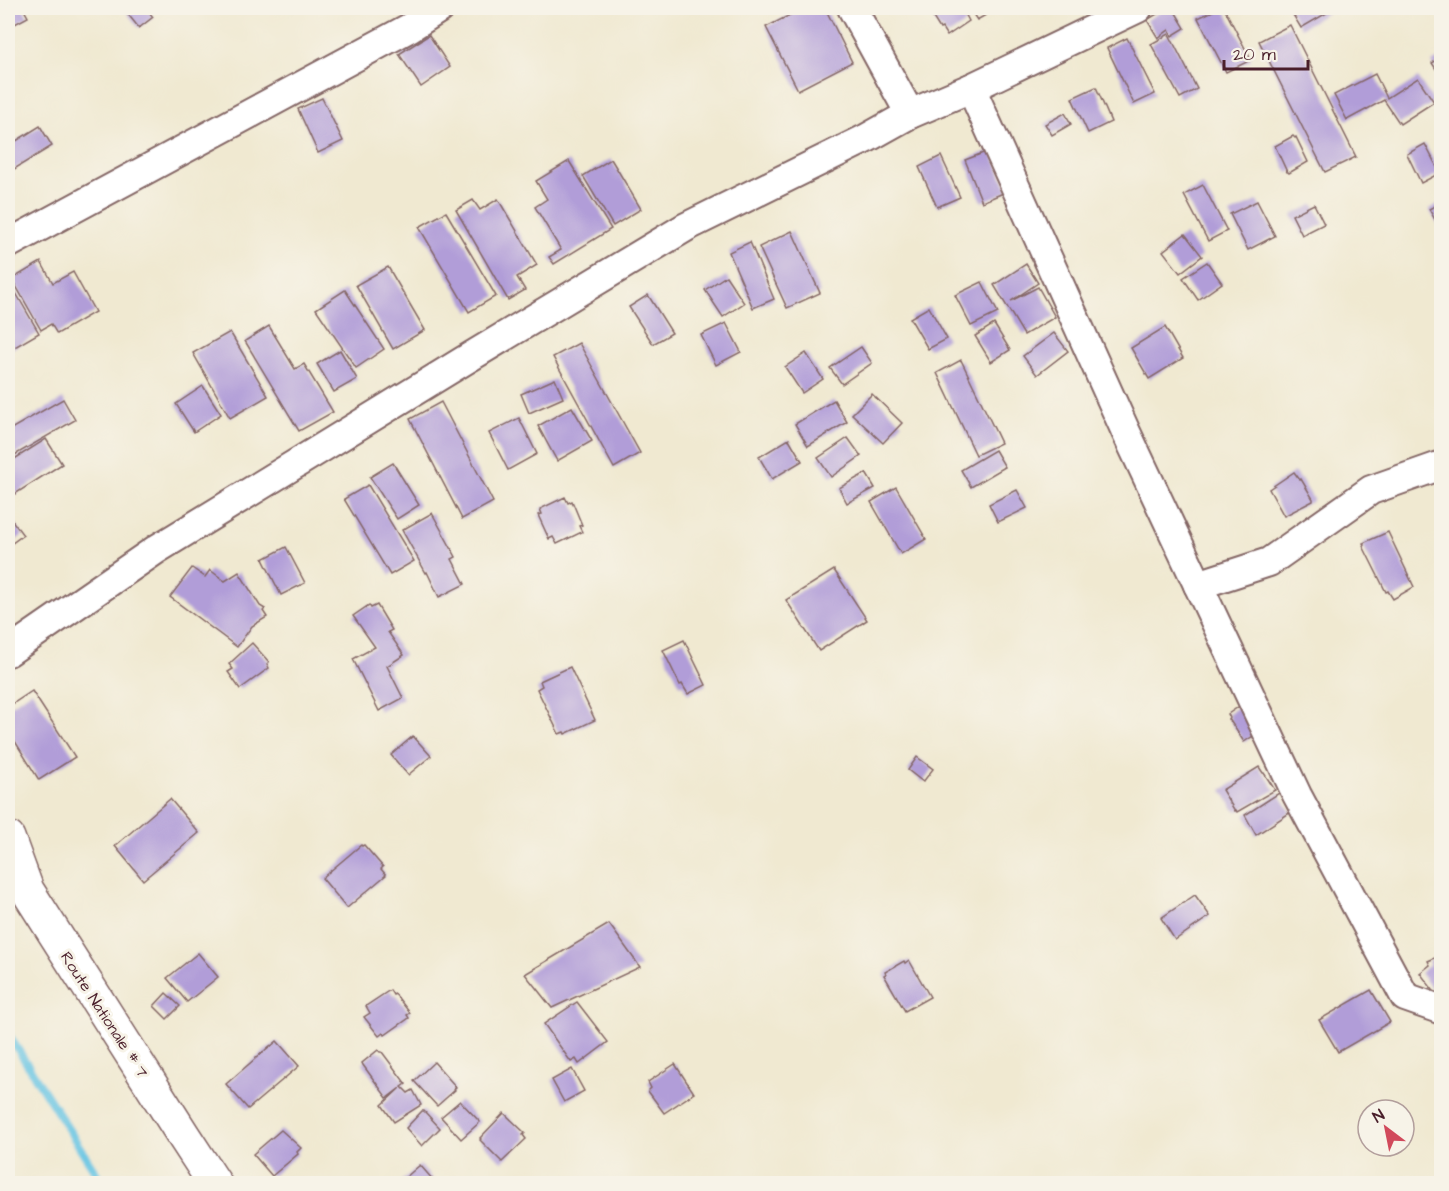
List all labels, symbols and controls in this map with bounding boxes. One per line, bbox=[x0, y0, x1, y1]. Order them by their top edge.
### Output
scale bar bbox=[1224, 33, 1308, 71]
text: 20 m bbox=[1233, 42, 1276, 67]
street label: Route Nationale # 7 bbox=[55, 947, 153, 1082]
north arrow bbox=[1356, 1098, 1416, 1158]
text: N bbox=[1368, 1104, 1389, 1128]

